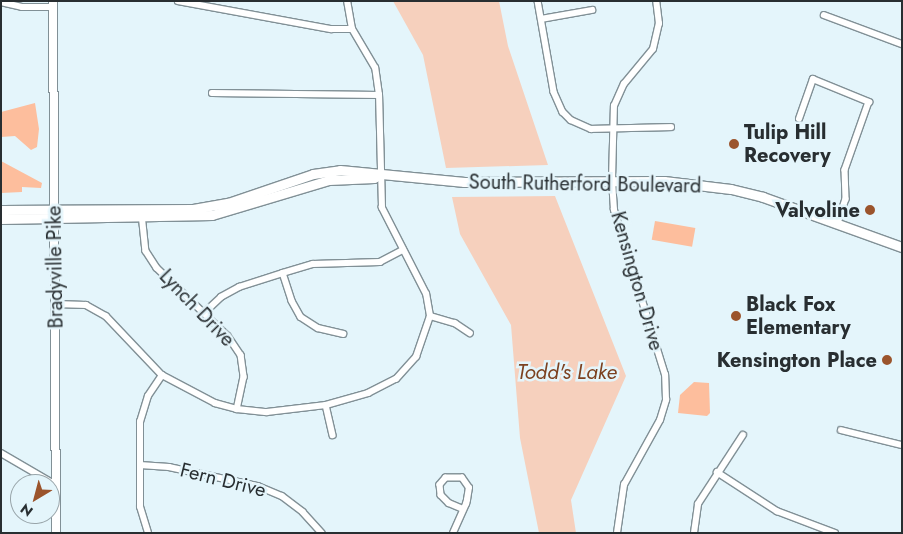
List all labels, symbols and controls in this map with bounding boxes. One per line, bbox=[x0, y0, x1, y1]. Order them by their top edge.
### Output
place label: Tulip Hill Recovery bbox=[744, 120, 831, 167]
marker: Tulip Hill Recovery bbox=[728, 138, 740, 150]
street label: South Rutherford Boulevard bbox=[469, 170, 701, 198]
place label: Valvoline bbox=[775, 198, 860, 222]
marker: Valvoline bbox=[864, 204, 876, 216]
street label: Bradyville Pike bbox=[42, 205, 68, 329]
street label: Kensington Drive bbox=[606, 209, 668, 353]
street label: Lynch Drive bbox=[154, 264, 240, 352]
place label: Black Fox Elementary bbox=[746, 292, 851, 339]
marker: Black Fox Elementary bbox=[730, 310, 742, 322]
place label: Kensington Place bbox=[717, 348, 877, 372]
marker: Kensington Place bbox=[881, 354, 893, 366]
water label: Todd's Lake bbox=[517, 359, 617, 385]
street label: Fern Drive bbox=[178, 458, 268, 502]
north arrow bbox=[10, 474, 60, 524]
text: N bbox=[16, 499, 37, 522]

